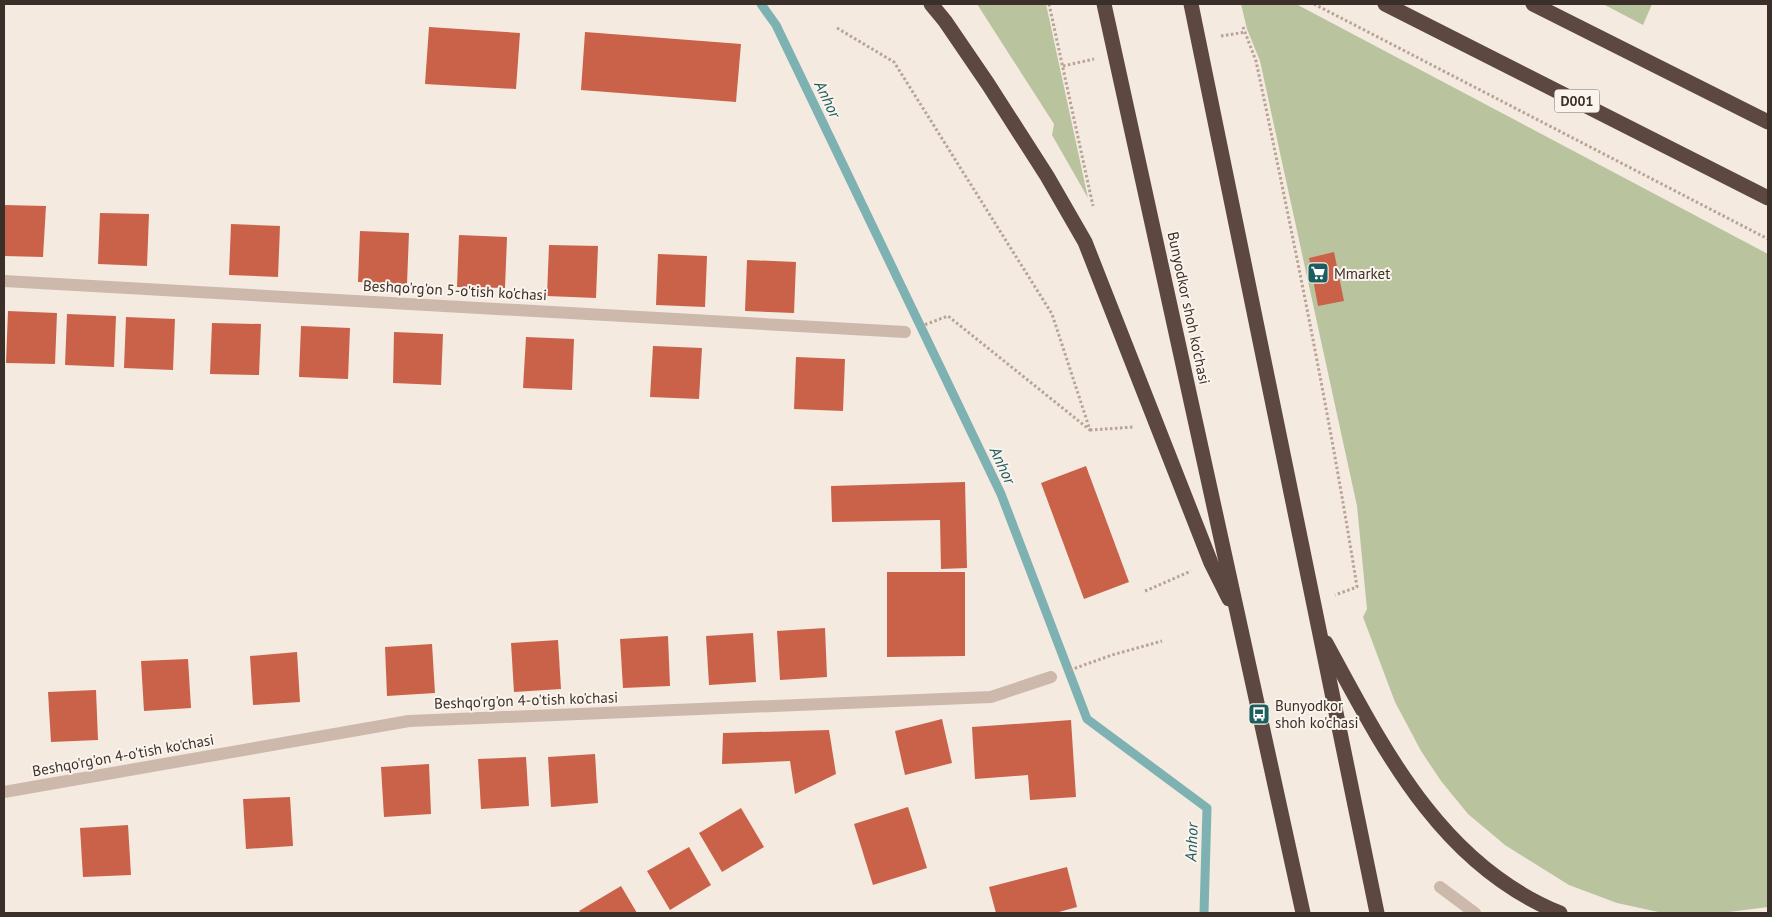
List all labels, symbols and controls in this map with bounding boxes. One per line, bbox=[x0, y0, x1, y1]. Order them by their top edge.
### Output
water label: Anhor bbox=[810, 76, 846, 122]
road number: D001 bbox=[1554, 90, 1600, 112]
street label: Bunyodkor shoh ko'chasi bbox=[1164, 230, 1214, 386]
supermarket icon: Mmarket bbox=[1306, 261, 1330, 285]
place label: Mmarket bbox=[1334, 264, 1390, 283]
street label: Beshqo'rg'on 5-o'tish ko'chasi bbox=[363, 276, 547, 304]
water label: Anhor bbox=[985, 442, 1021, 488]
street label: Beshqo'rg'on 4-o'tish ko'chasi bbox=[434, 687, 618, 713]
place label: Bunyodkor shoh ko'chasi bbox=[1275, 696, 1359, 732]
bus stop icon: Bunyodkor shoh ko'chasi bbox=[1247, 702, 1271, 726]
street label: Beshqo'rg'on 4-o'tish ko'chasi bbox=[31, 730, 215, 780]
water label: Anhor bbox=[1180, 820, 1202, 863]

